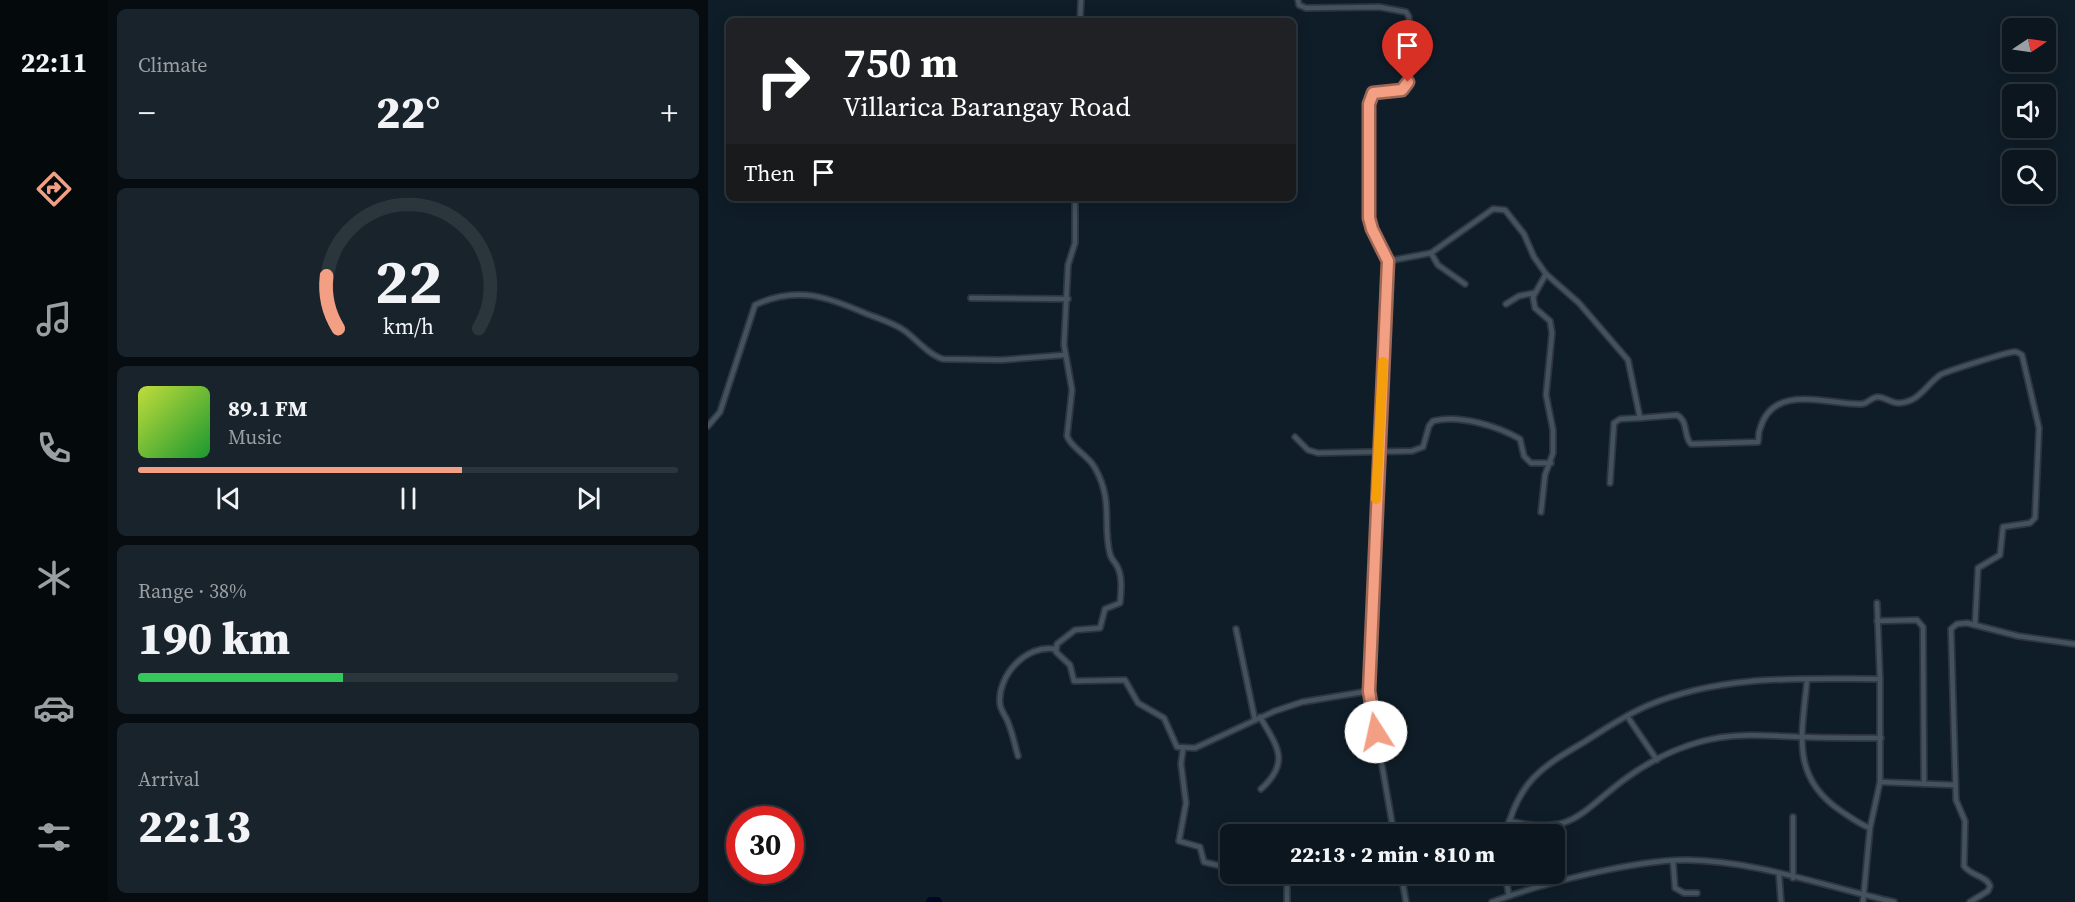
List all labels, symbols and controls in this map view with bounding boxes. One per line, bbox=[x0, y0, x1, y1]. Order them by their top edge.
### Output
north arrow bbox=[2002, 18, 2056, 72]
map controls bbox=[2002, 18, 2056, 204]
pin bbox=[1382, 20, 1433, 82]
icon: arrive bbox=[1391, 29, 1424, 62]
text: 750 m bbox=[843, 33, 958, 91]
icon: right bbox=[744, 42, 822, 120]
text: 22:11 bbox=[21, 44, 87, 81]
text: Climate bbox=[138, 51, 207, 79]
text: 22° bbox=[376, 81, 440, 143]
button: sound bbox=[2002, 84, 2056, 138]
text: Villarica Barangay Road bbox=[843, 88, 1130, 125]
text: − bbox=[138, 90, 156, 135]
text: + bbox=[660, 90, 678, 135]
button: search bbox=[2002, 150, 2056, 204]
icon: arrive bbox=[807, 156, 840, 189]
text: Then bbox=[744, 158, 795, 188]
icon: directions bbox=[33, 168, 75, 210]
text: 22 bbox=[374, 239, 442, 325]
icon: music bbox=[33, 298, 75, 340]
text: km/h bbox=[382, 313, 434, 342]
text: 89.1 FM bbox=[228, 393, 307, 423]
text: Music bbox=[228, 423, 282, 451]
icon: phone bbox=[33, 427, 75, 469]
icon: previous bbox=[212, 482, 245, 515]
icon: pause bbox=[392, 482, 425, 515]
icon: next bbox=[572, 482, 605, 515]
icon: climate bbox=[33, 557, 75, 599]
text: Range · 38% bbox=[138, 577, 247, 605]
text: 190 km bbox=[138, 607, 290, 669]
icon: car bbox=[33, 687, 75, 729]
position arrow bbox=[1344, 700, 1408, 764]
text: Arrival bbox=[138, 765, 200, 793]
text: 22:13 bbox=[138, 795, 251, 857]
speed limit sign: 30 bbox=[726, 806, 804, 884]
icon: filters bbox=[33, 816, 75, 858]
text: 22:13 · 2 min · 810 m bbox=[1290, 839, 1495, 869]

